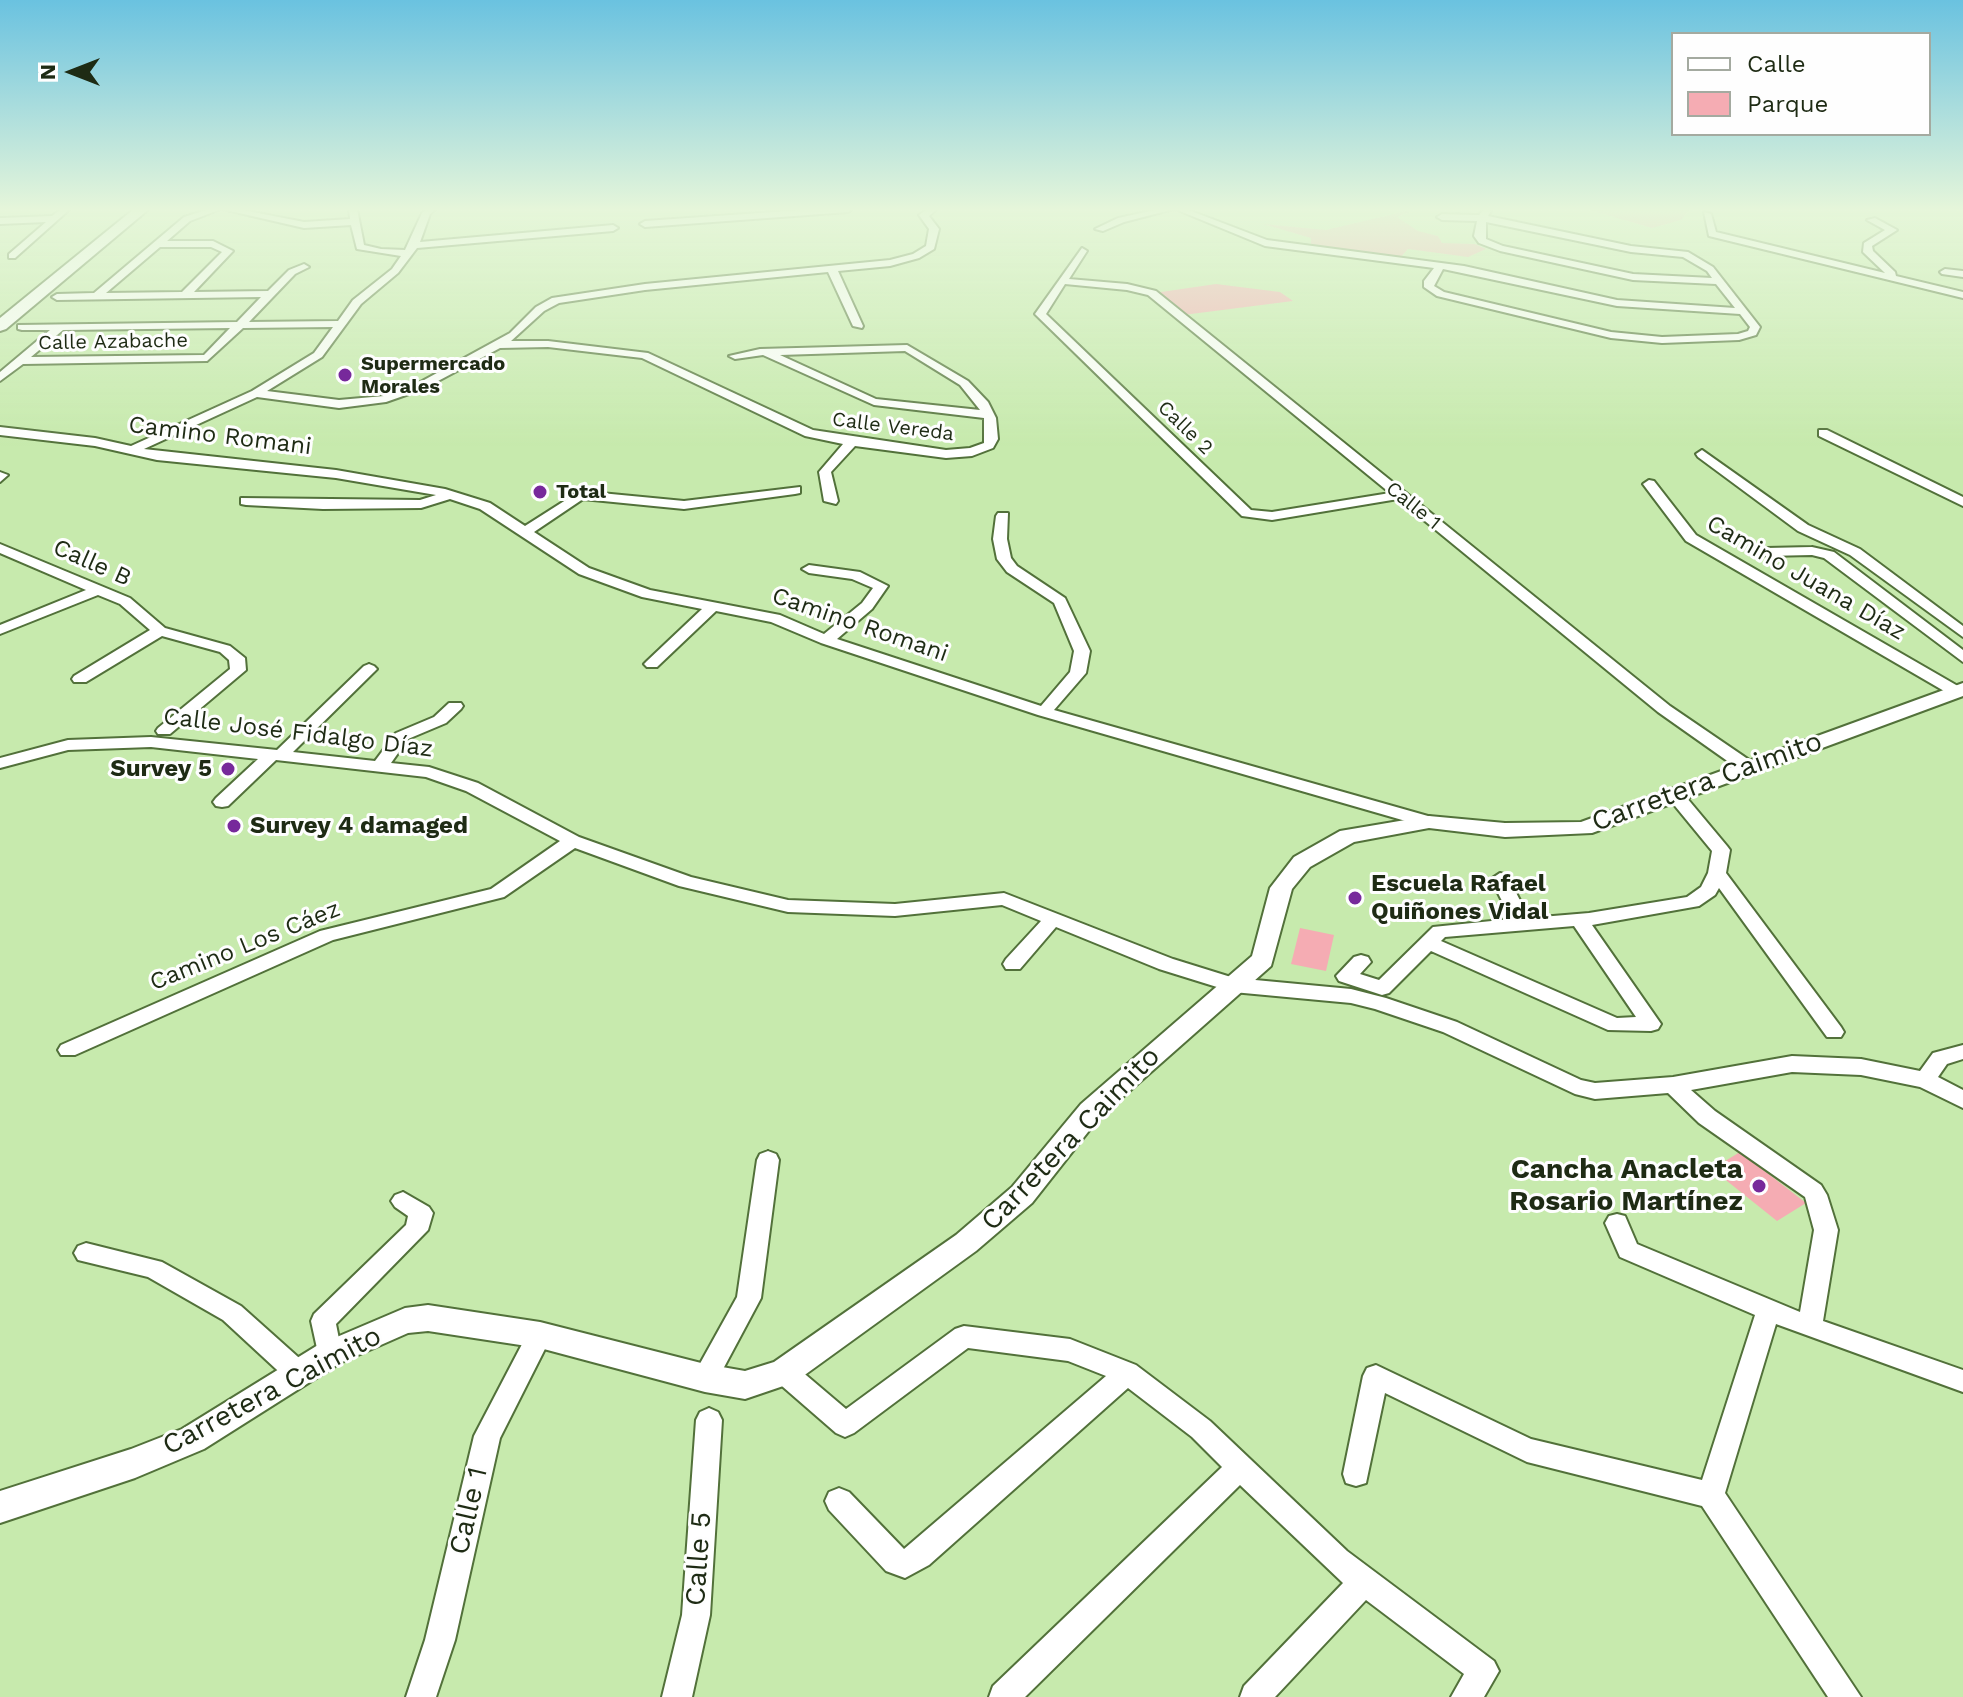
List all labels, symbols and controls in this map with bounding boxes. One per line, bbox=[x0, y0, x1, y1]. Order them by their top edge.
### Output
north arrow bbox=[32, 32, 112, 112]
legend bbox=[1671, 32, 1931, 136]
text: Calle bbox=[1747, 50, 1806, 78]
text: N bbox=[35, 64, 60, 80]
text: Parque bbox=[1747, 90, 1828, 118]
street label: Calle Azabache bbox=[38, 329, 188, 355]
place label: Supermercado Morales bbox=[361, 352, 505, 399]
marker: Supermercado Morales bbox=[336, 366, 354, 384]
street label: Calle 2 bbox=[1152, 396, 1218, 460]
street label: Calle Vereda bbox=[831, 408, 955, 446]
street label: Camino Romani bbox=[127, 410, 313, 462]
street label: Calle 1 bbox=[1381, 477, 1445, 535]
place label: Total bbox=[556, 480, 606, 504]
marker: Total bbox=[531, 483, 549, 501]
street label: Camino Juana Díaz bbox=[1701, 509, 1911, 647]
street label: Calle B bbox=[48, 533, 136, 593]
street label: Camino Romani bbox=[768, 581, 952, 669]
street label: Calle José Fidalgo Díaz bbox=[161, 702, 435, 764]
street label: Carretera Caimito bbox=[1587, 725, 1827, 839]
place label: Survey 5 bbox=[110, 755, 212, 783]
marker: Survey 5 bbox=[219, 760, 237, 778]
place label: Survey 4 damaged bbox=[250, 812, 468, 840]
marker: Survey 4 damaged bbox=[225, 817, 243, 835]
place label: Escuela Rafael Quiñones Vidal bbox=[1371, 870, 1548, 926]
marker: Escuela Rafael Quiñones Vidal bbox=[1346, 889, 1364, 907]
street label: Camino Los Cáez bbox=[146, 895, 344, 997]
street label: Carretera Caimito bbox=[975, 1040, 1167, 1238]
place label: Cancha Anacleta Rosario Martínez bbox=[1509, 1153, 1743, 1219]
marker: Cancha Anacleta Rosario Martínez bbox=[1750, 1177, 1768, 1195]
street label: Carretera Caimito bbox=[157, 1319, 387, 1463]
street label: Calle 1 bbox=[443, 1464, 495, 1558]
street label: Calle 5 bbox=[679, 1511, 719, 1607]

